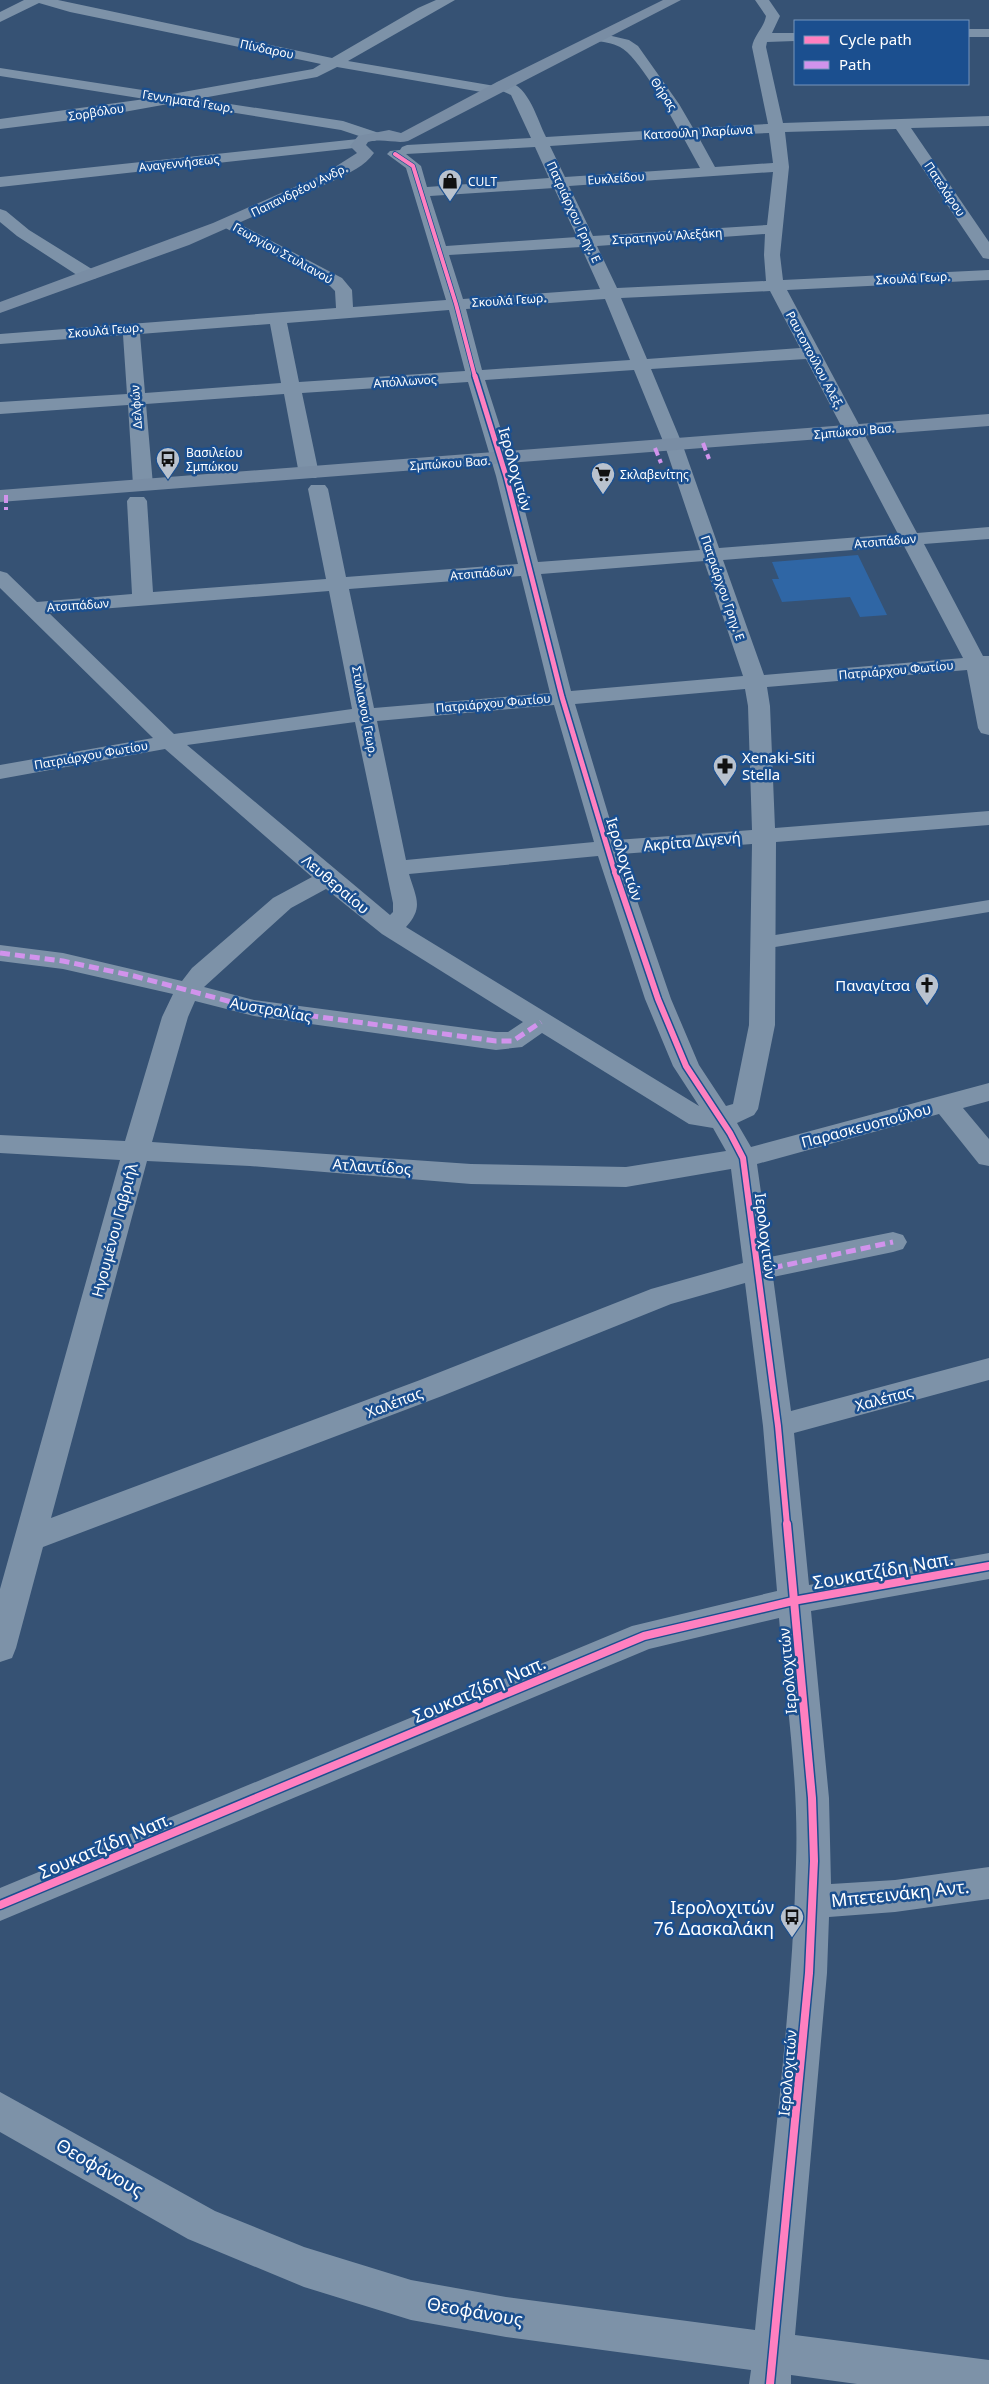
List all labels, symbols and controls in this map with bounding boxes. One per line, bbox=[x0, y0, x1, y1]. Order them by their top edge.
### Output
legend bbox=[794, 20, 969, 85]
text: Cycle path bbox=[839, 29, 912, 49]
street label: Πίνδαρου bbox=[238, 35, 296, 63]
text: Path bbox=[839, 54, 871, 74]
street label: Θήρας bbox=[647, 74, 681, 114]
street label: Γεννηματά Γεωρ. bbox=[141, 85, 235, 117]
street label: Σορβόλου bbox=[67, 99, 125, 125]
street label: Κατσούλη Ιλαρίωνα bbox=[643, 121, 754, 143]
street label: Αναγεννήσεως bbox=[138, 150, 220, 176]
street label: Πατριάρχου Γρηγ. Ε bbox=[543, 158, 605, 266]
street label: Πατελάρου bbox=[920, 158, 970, 220]
street label: Παπανδρέου Ανδρ. bbox=[248, 159, 350, 221]
shop icon: CULT bbox=[437, 168, 463, 202]
street label: Ευκλείδου bbox=[587, 168, 645, 188]
place label: CULT bbox=[468, 173, 497, 190]
street label: Γεωργίου Στυλιανού bbox=[230, 218, 336, 288]
street label: Στρατηγού Αλεξάκη bbox=[611, 224, 723, 248]
street label: Σκουλά Γεωρ. bbox=[875, 268, 951, 288]
street label: Σκουλά Γεωρ. bbox=[471, 289, 547, 311]
street label: Ραυτοπούλου Αλεξ. bbox=[782, 308, 848, 412]
street label: Σκουλά Γεωρ. bbox=[67, 318, 143, 342]
street label: Απόλλωνος bbox=[373, 370, 437, 392]
street label: Δελφών bbox=[126, 385, 146, 429]
street label: Σμπώκου Βασ. bbox=[813, 419, 895, 443]
street label: Ιερολοχιτών bbox=[494, 425, 538, 514]
place label: Βασιλείου Σμπώκου bbox=[186, 444, 243, 475]
bus stop icon: Βασιλείου Σμπώκου bbox=[155, 446, 181, 480]
street label: Σμπώκου Βασ. bbox=[409, 452, 491, 474]
supermarket icon: Σκλαβενίτης bbox=[590, 461, 616, 495]
place label: Σκλαβενίτης bbox=[620, 466, 689, 483]
street label: Ατσιπάδων bbox=[853, 530, 917, 552]
street label: Πατριάρχου Γρηγ. Ε bbox=[697, 533, 749, 643]
street label: Ατσιπάδων bbox=[449, 562, 513, 584]
street label: Ατσιπάδων bbox=[46, 594, 110, 616]
street label: Πατριάρχου Φωτίου bbox=[838, 657, 954, 683]
street label: Στυλιανού Γεωρ. bbox=[348, 665, 382, 757]
street label: Πατριάρχου Φωτίου bbox=[435, 690, 551, 716]
street label: Πατριάρχου Φωτίου bbox=[33, 737, 149, 773]
place label: Xenaki-Siti Stella bbox=[742, 747, 815, 784]
pharmacy icon: Xenaki-Siti Stella bbox=[712, 753, 738, 787]
street label: Ιερολοχιτών bbox=[602, 815, 648, 903]
street label: Ακρίτα Διγενή bbox=[643, 827, 741, 855]
street label: Λευθεραίου bbox=[298, 850, 374, 918]
church icon: Παναγίτσα bbox=[914, 972, 940, 1006]
place label: Παναγίτσα bbox=[835, 975, 911, 995]
street label: Αυστραλίας bbox=[229, 992, 313, 1026]
street label: Παρασκευοπούλου bbox=[799, 1098, 933, 1152]
street label: Ατλαντίδος bbox=[332, 1153, 412, 1179]
street label: Ηγουμένου Γαβριήλ bbox=[86, 1160, 142, 1299]
street label: Ιερολοχιτών bbox=[751, 1192, 781, 1280]
street label: Χαλέπας bbox=[853, 1381, 915, 1415]
street label: Χαλέπας bbox=[363, 1382, 425, 1422]
street label: Σουκατζίδη Ναπ. bbox=[811, 1546, 955, 1594]
street label: Ιερολοχιτών bbox=[773, 1627, 801, 1715]
street label: Σουκατζίδη Ναπ. bbox=[409, 1650, 549, 1728]
street label: Σουκατζίδη Ναπ. bbox=[35, 1806, 175, 1884]
street label: Μπετεινάκη Αντ. bbox=[830, 1874, 970, 1912]
place label: Ιερολοχιτών 76 Δασκαλάκη bbox=[653, 1895, 774, 1940]
bus stop icon: Ιερολοχιτών 76 Δασκαλάκη bbox=[779, 1904, 805, 1938]
street label: Ιερολοχιτών bbox=[773, 2029, 801, 2117]
street label: Θεοφάνους bbox=[52, 2132, 148, 2202]
street label: Θεοφάνους bbox=[425, 2291, 525, 2331]

